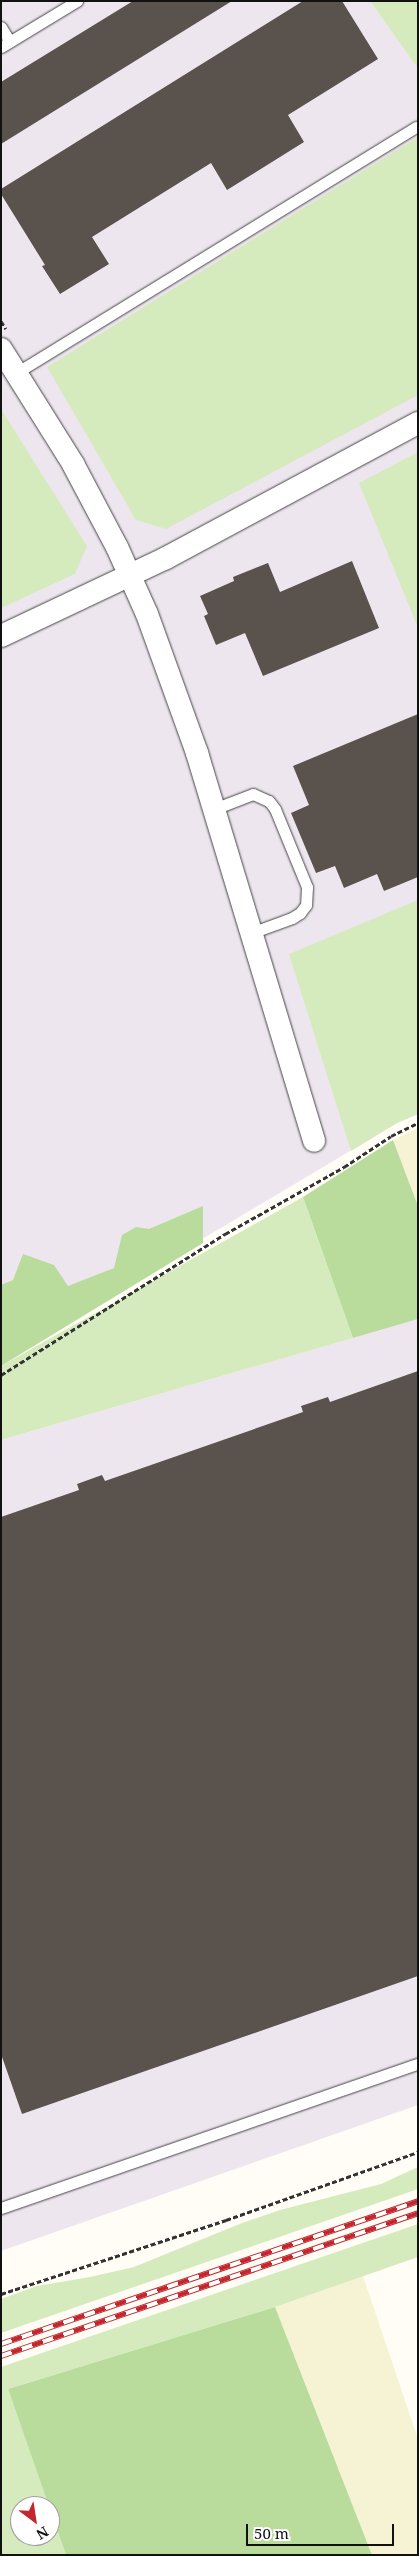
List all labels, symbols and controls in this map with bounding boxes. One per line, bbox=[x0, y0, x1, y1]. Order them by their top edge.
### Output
north arrow bbox=[10, 2496, 60, 2546]
scale bar bbox=[249, 2514, 396, 2546]
text: N bbox=[33, 2522, 52, 2544]
text: 50 m bbox=[254, 2523, 289, 2543]

